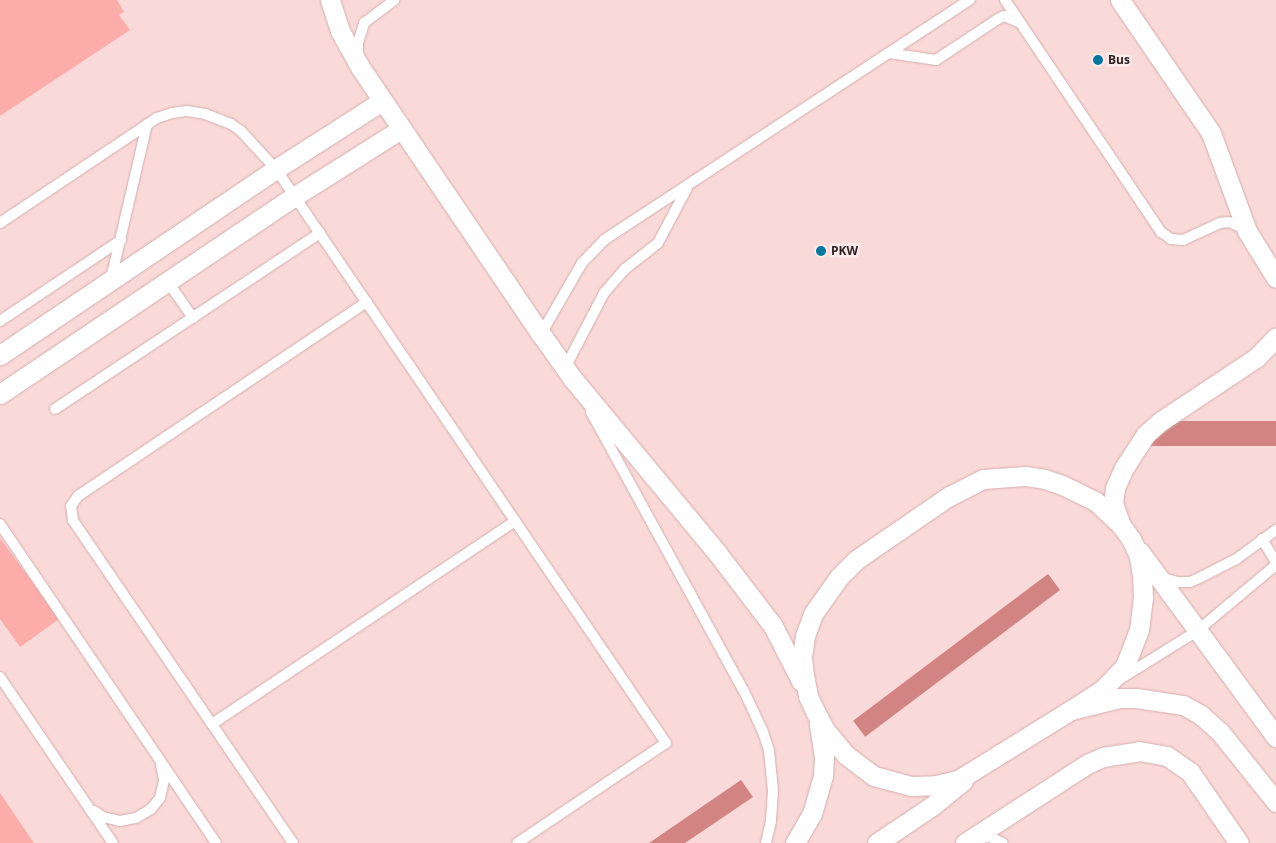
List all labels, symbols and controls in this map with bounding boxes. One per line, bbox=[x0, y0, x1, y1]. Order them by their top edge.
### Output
place label: Bus bbox=[1108, 53, 1130, 67]
marker: Bus bbox=[1092, 54, 1104, 66]
place label: PKW bbox=[831, 244, 858, 258]
marker: PKW bbox=[815, 245, 827, 257]

